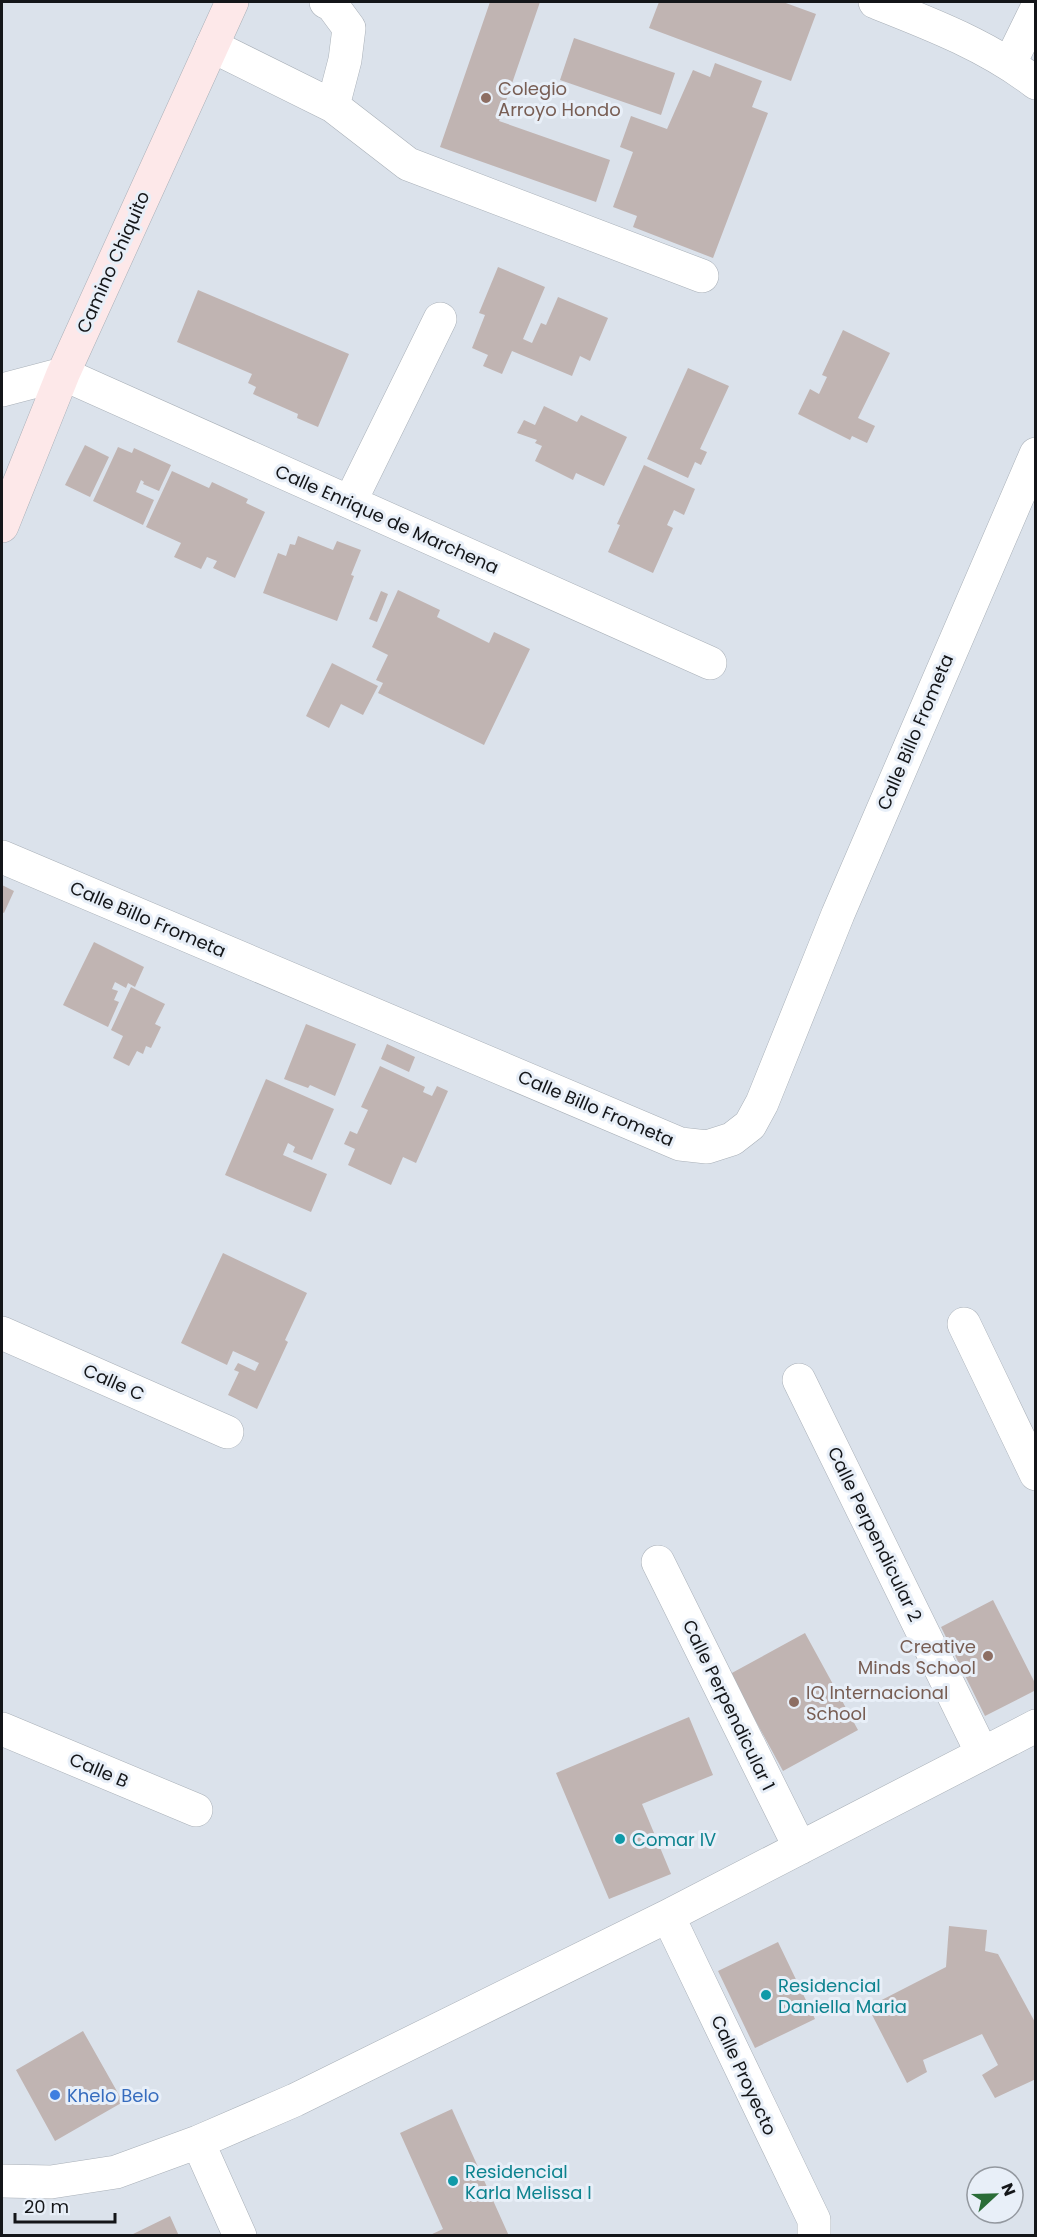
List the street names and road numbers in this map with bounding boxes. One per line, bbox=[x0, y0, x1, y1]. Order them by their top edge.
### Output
street label: Camino Chiquito bbox=[70, 187, 156, 337]
street label: Calle Enrique de Marchena bbox=[271, 458, 503, 580]
street label: Calle Billo Frometa bbox=[871, 650, 959, 814]
street label: Calle Billo Frometa bbox=[66, 875, 230, 963]
street label: Calle Billo Frometa bbox=[514, 1064, 678, 1152]
street label: Calle C bbox=[79, 1357, 149, 1407]
street label: Calle Perpendicular 2 bbox=[822, 1442, 928, 1626]
street label: Calle Perpendicular 1 bbox=[677, 1616, 781, 1794]
street label: Calle B bbox=[66, 1746, 132, 1794]
street label: Calle Proyecto bbox=[705, 2011, 783, 2139]

